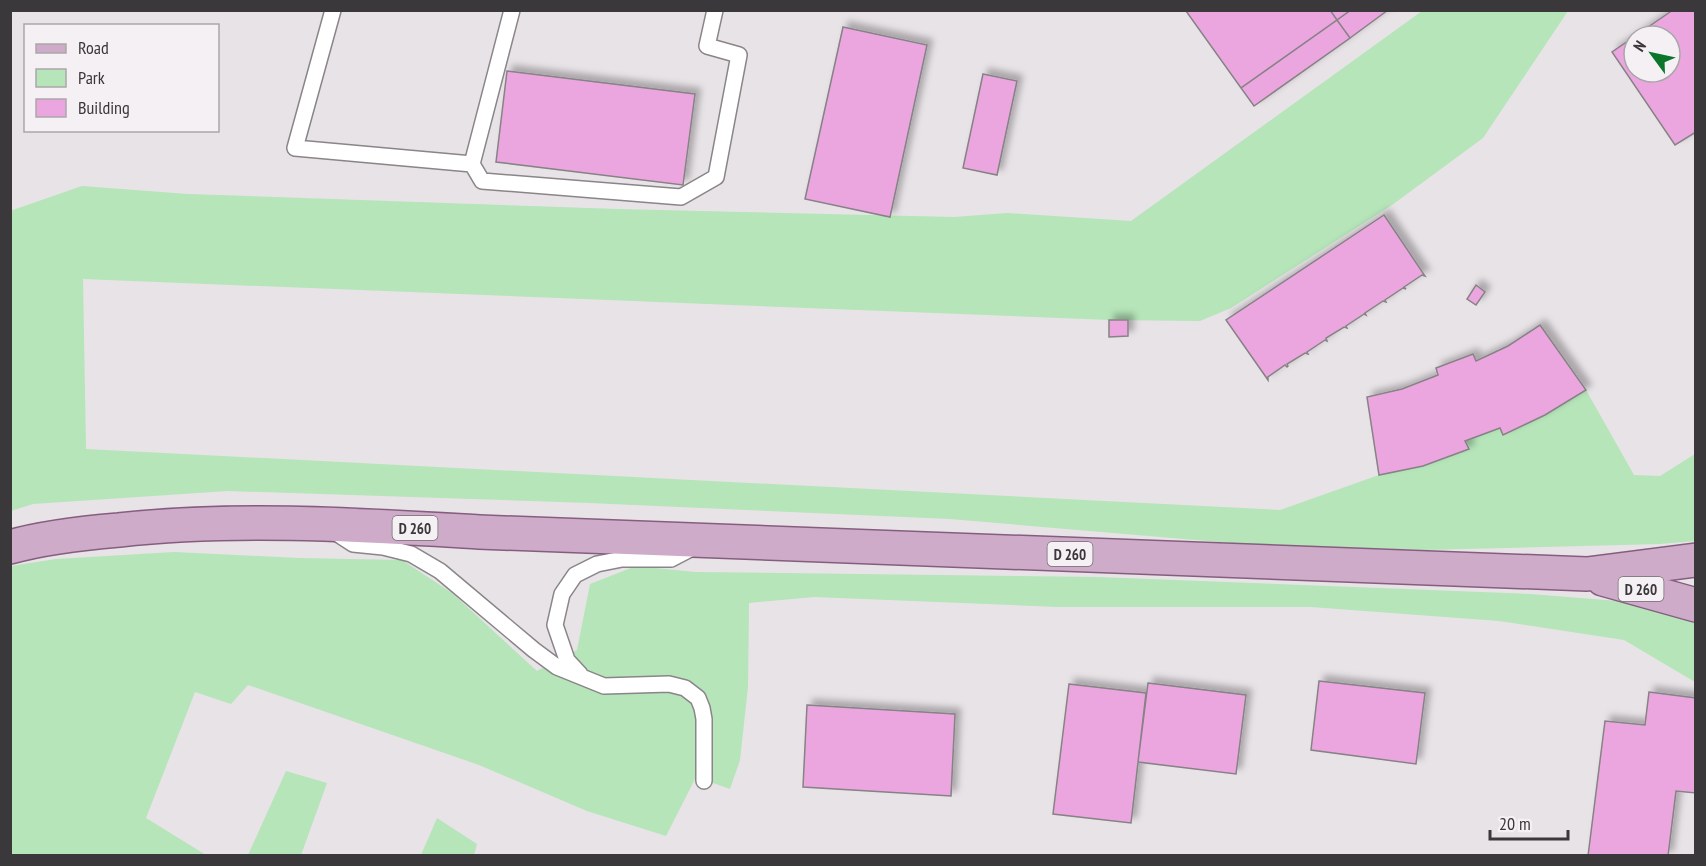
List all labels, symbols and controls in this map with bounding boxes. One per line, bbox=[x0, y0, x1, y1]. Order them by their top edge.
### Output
legend bbox=[24, 24, 219, 132]
north arrow bbox=[1622, 24, 1682, 84]
text: Road bbox=[78, 36, 109, 59]
text: N bbox=[1629, 37, 1650, 55]
text: Park bbox=[78, 66, 105, 89]
text: Building bbox=[78, 96, 130, 119]
road number: D 260 bbox=[392, 516, 438, 540]
road number: D 260 bbox=[1048, 542, 1092, 566]
road number: D 260 bbox=[1618, 577, 1664, 601]
scale bar bbox=[1490, 803, 1568, 841]
text: 20 m bbox=[1499, 812, 1531, 835]

